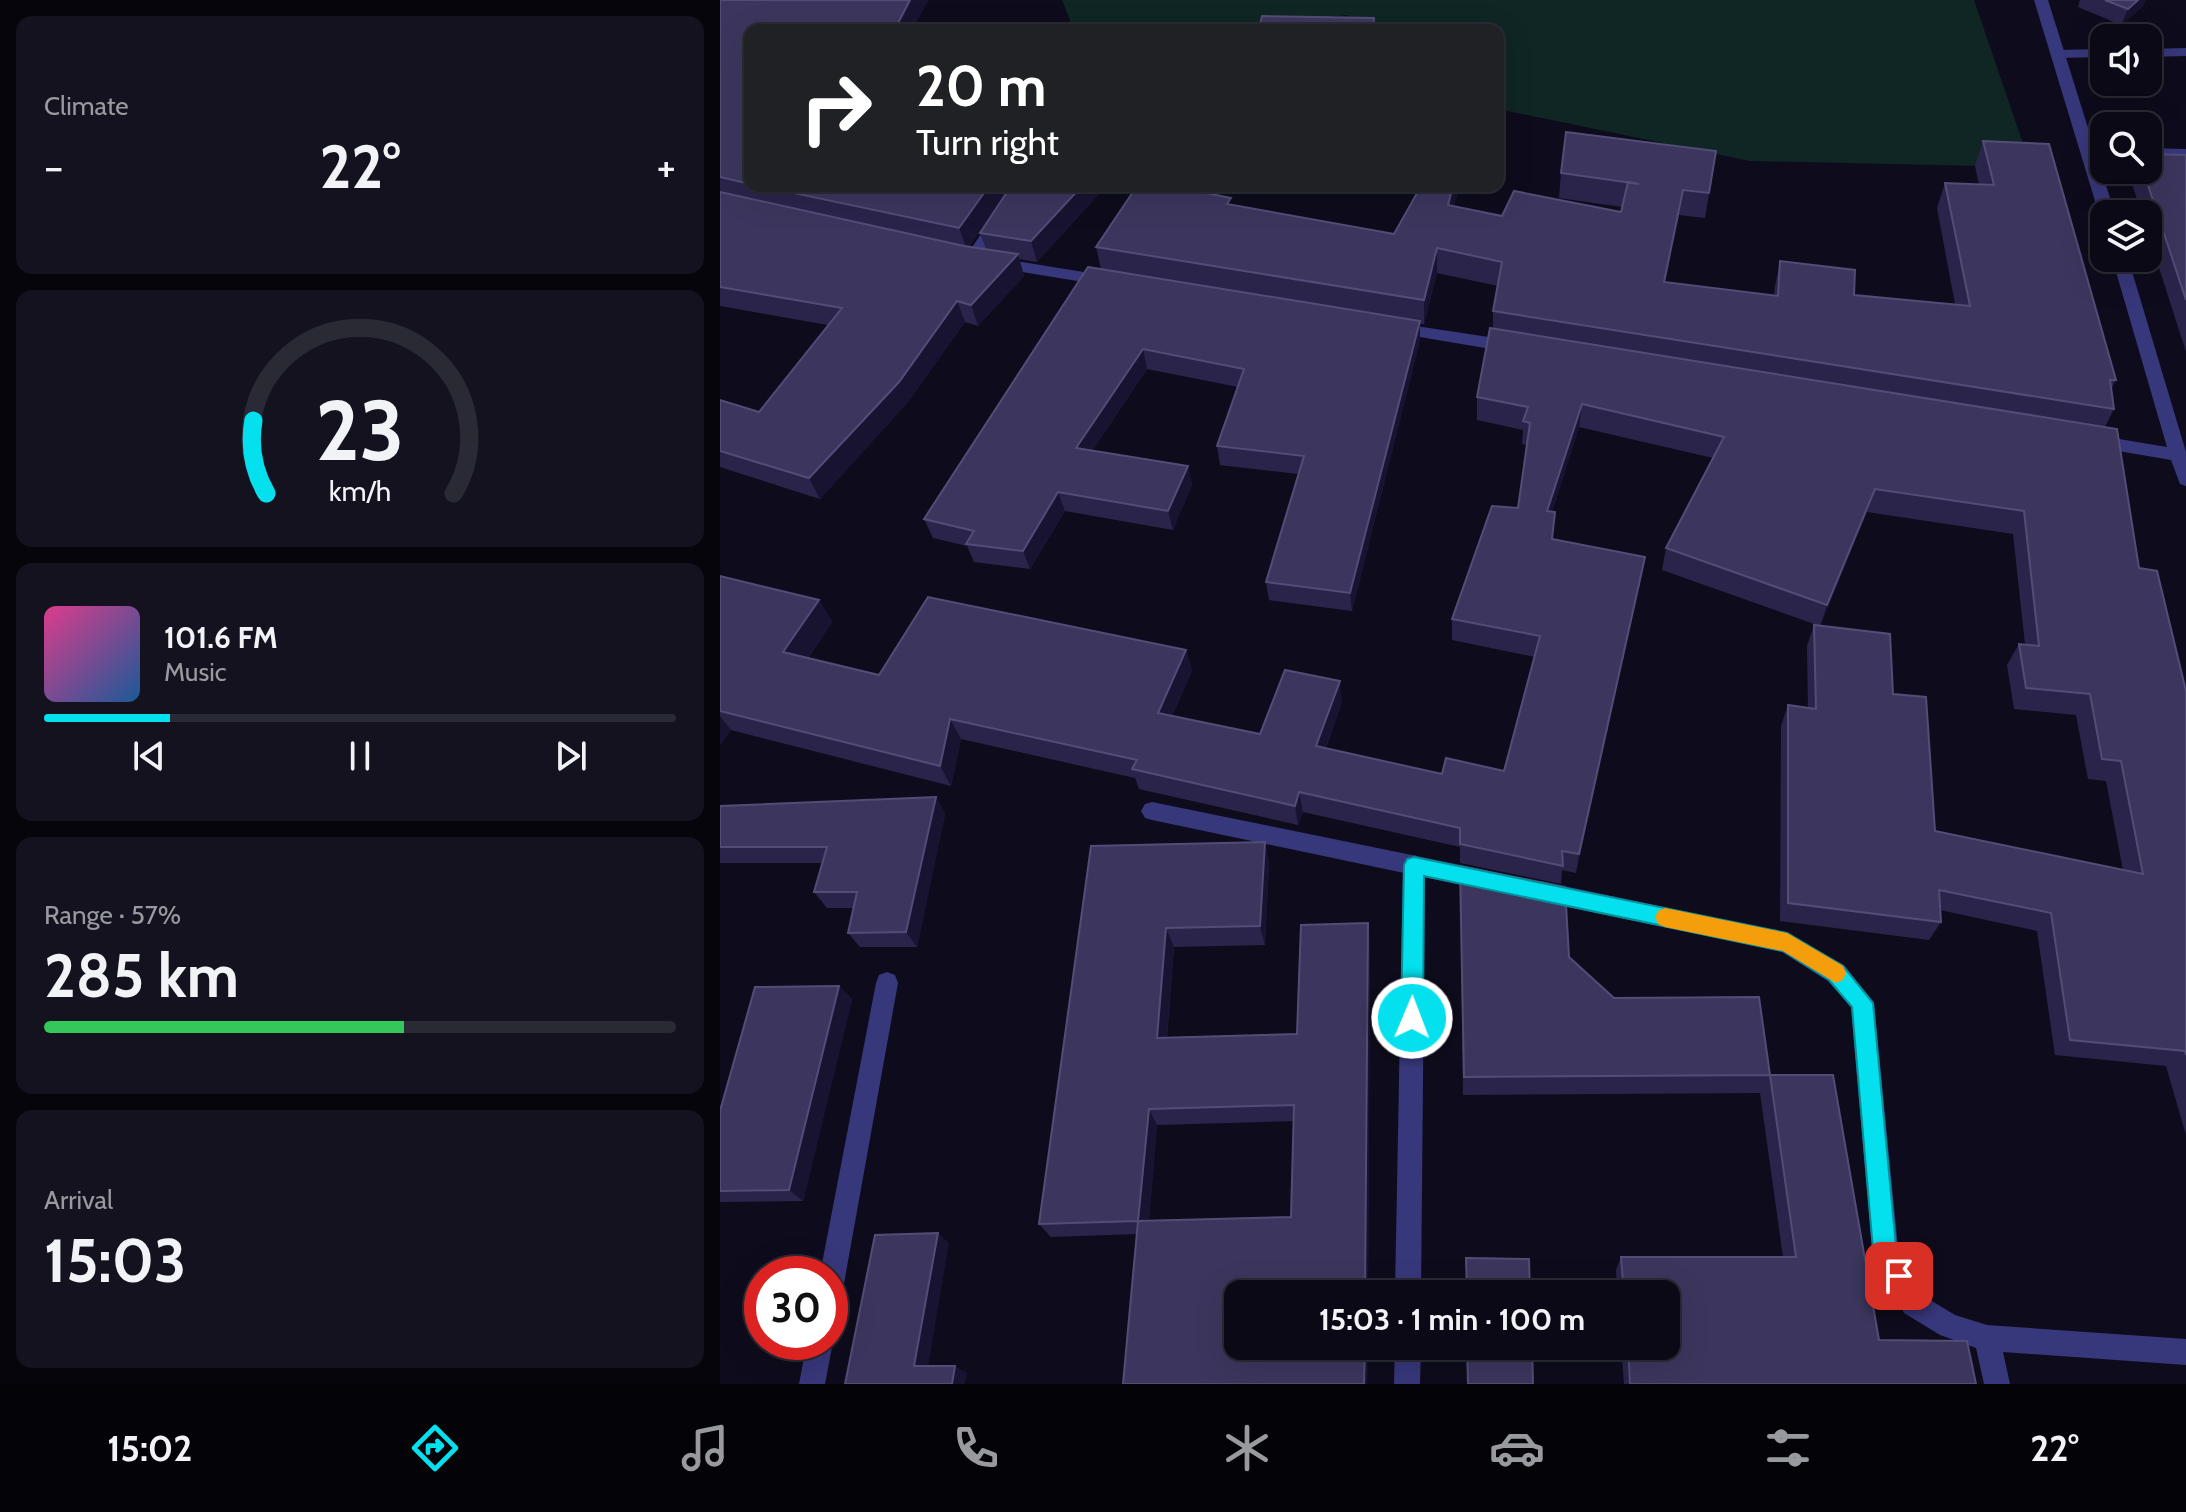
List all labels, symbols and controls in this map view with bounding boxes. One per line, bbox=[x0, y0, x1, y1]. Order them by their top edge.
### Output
map controls bbox=[2090, 24, 2162, 272]
button: sound bbox=[2090, 24, 2162, 96]
text: 20 m bbox=[916, 52, 1046, 120]
icon: right bbox=[784, 56, 888, 160]
text: Climate bbox=[44, 90, 129, 122]
button: search bbox=[2090, 112, 2162, 184]
text: Turn right bbox=[916, 120, 1059, 164]
text: 22° bbox=[320, 130, 400, 203]
text: − bbox=[44, 140, 63, 193]
text: + bbox=[657, 140, 676, 193]
button: layers bbox=[2090, 200, 2162, 272]
text: 23 bbox=[316, 380, 404, 481]
text: km/h bbox=[329, 474, 391, 509]
text: 101.6 FM bbox=[164, 619, 278, 656]
text: Music bbox=[164, 656, 227, 688]
icon: previous bbox=[127, 734, 171, 778]
icon: pause bbox=[338, 734, 382, 778]
icon: next bbox=[549, 734, 593, 778]
text: Range · 57% bbox=[44, 899, 181, 931]
text: 285 km bbox=[44, 939, 239, 1012]
position arrow bbox=[1370, 976, 1454, 1060]
text: Arrival bbox=[44, 1184, 113, 1216]
text: 15:03 bbox=[44, 1224, 186, 1297]
pin bbox=[1865, 1242, 1933, 1310]
icon: arrive bbox=[1877, 1254, 1921, 1298]
speed limit sign: 30 bbox=[744, 1256, 848, 1360]
text: 15:03 · 1 min · 100 m bbox=[1319, 1301, 1585, 1338]
icon: directions bbox=[407, 1420, 463, 1476]
icon: music bbox=[677, 1420, 733, 1476]
icon: phone bbox=[948, 1420, 1004, 1476]
icon: climate bbox=[1219, 1420, 1275, 1476]
icon: car bbox=[1489, 1420, 1545, 1476]
icon: filters bbox=[1760, 1420, 1816, 1476]
text: 15:02 bbox=[107, 1426, 192, 1470]
text: 22° bbox=[2030, 1426, 2079, 1470]

